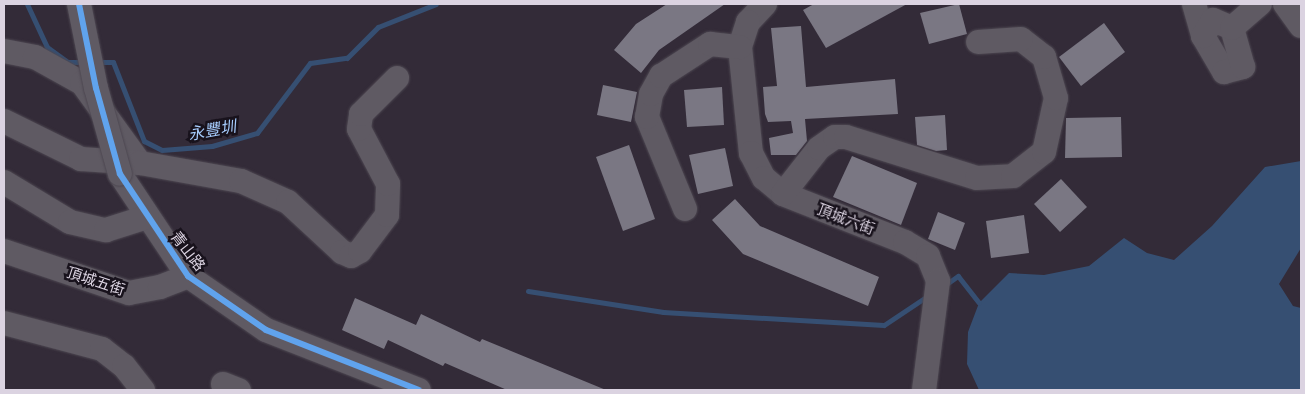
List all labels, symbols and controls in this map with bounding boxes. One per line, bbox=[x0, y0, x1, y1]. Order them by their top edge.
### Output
water label: 永豐圳 bbox=[187, 116, 237, 144]
street label: 頂城六街 bbox=[815, 200, 877, 238]
street label: 青山路 bbox=[167, 228, 209, 274]
street label: 頂城五街 bbox=[65, 263, 127, 299]

